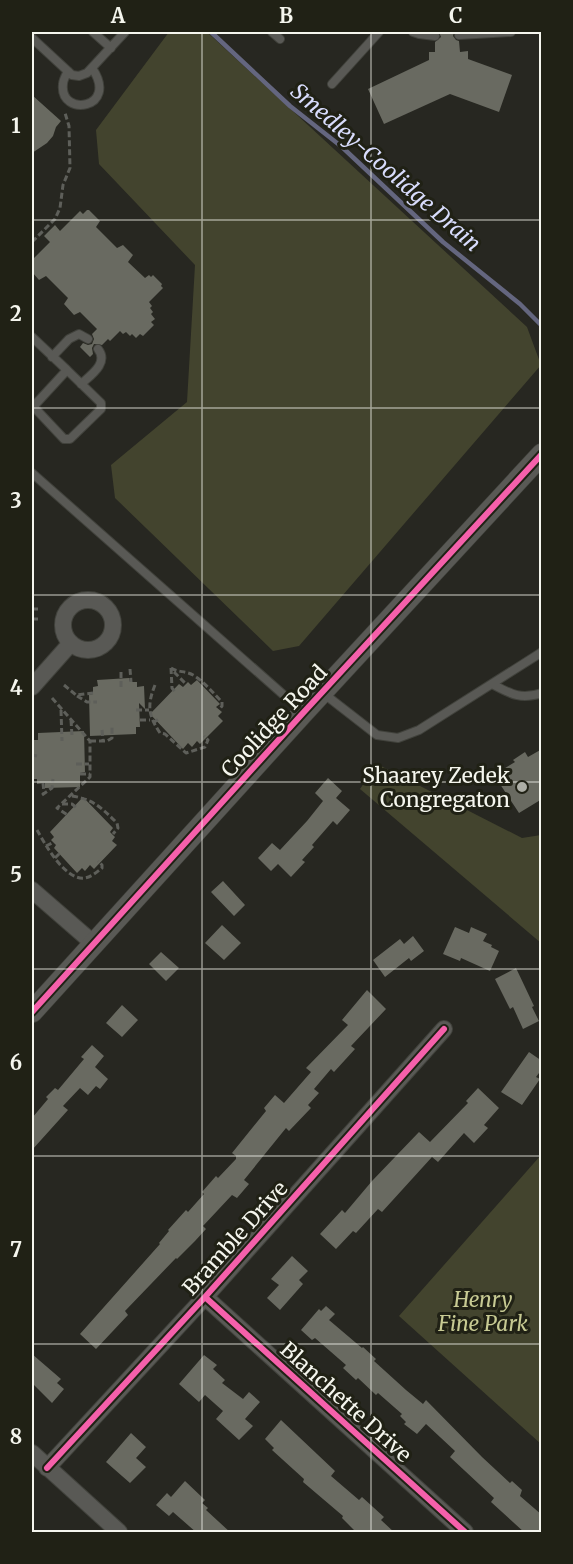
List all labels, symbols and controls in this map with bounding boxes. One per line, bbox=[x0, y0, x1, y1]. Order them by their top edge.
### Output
text: A bbox=[110, 3, 126, 28]
text: B bbox=[279, 3, 293, 28]
text: C bbox=[449, 3, 463, 28]
water label: Smedley-Coolidge Drain bbox=[285, 77, 487, 257]
text: 1 bbox=[11, 113, 21, 138]
text: 2 bbox=[10, 301, 22, 326]
text: 3 bbox=[10, 488, 22, 513]
street label: Coolidge Road bbox=[215, 659, 333, 783]
text: 4 bbox=[10, 675, 23, 700]
place label: Shaarey Zedek Congregaton bbox=[362, 762, 511, 813]
marker: Shaarey Zedek Congregaton bbox=[515, 780, 529, 794]
text: 5 bbox=[10, 862, 22, 887]
text: 6 bbox=[10, 1050, 22, 1075]
street label: Bramble Drive bbox=[177, 1175, 293, 1301]
text: 7 bbox=[10, 1237, 22, 1262]
park label: Henry Fine Park bbox=[437, 1286, 529, 1337]
street label: Blanchette Drive bbox=[275, 1336, 417, 1468]
text: 8 bbox=[10, 1424, 22, 1449]

